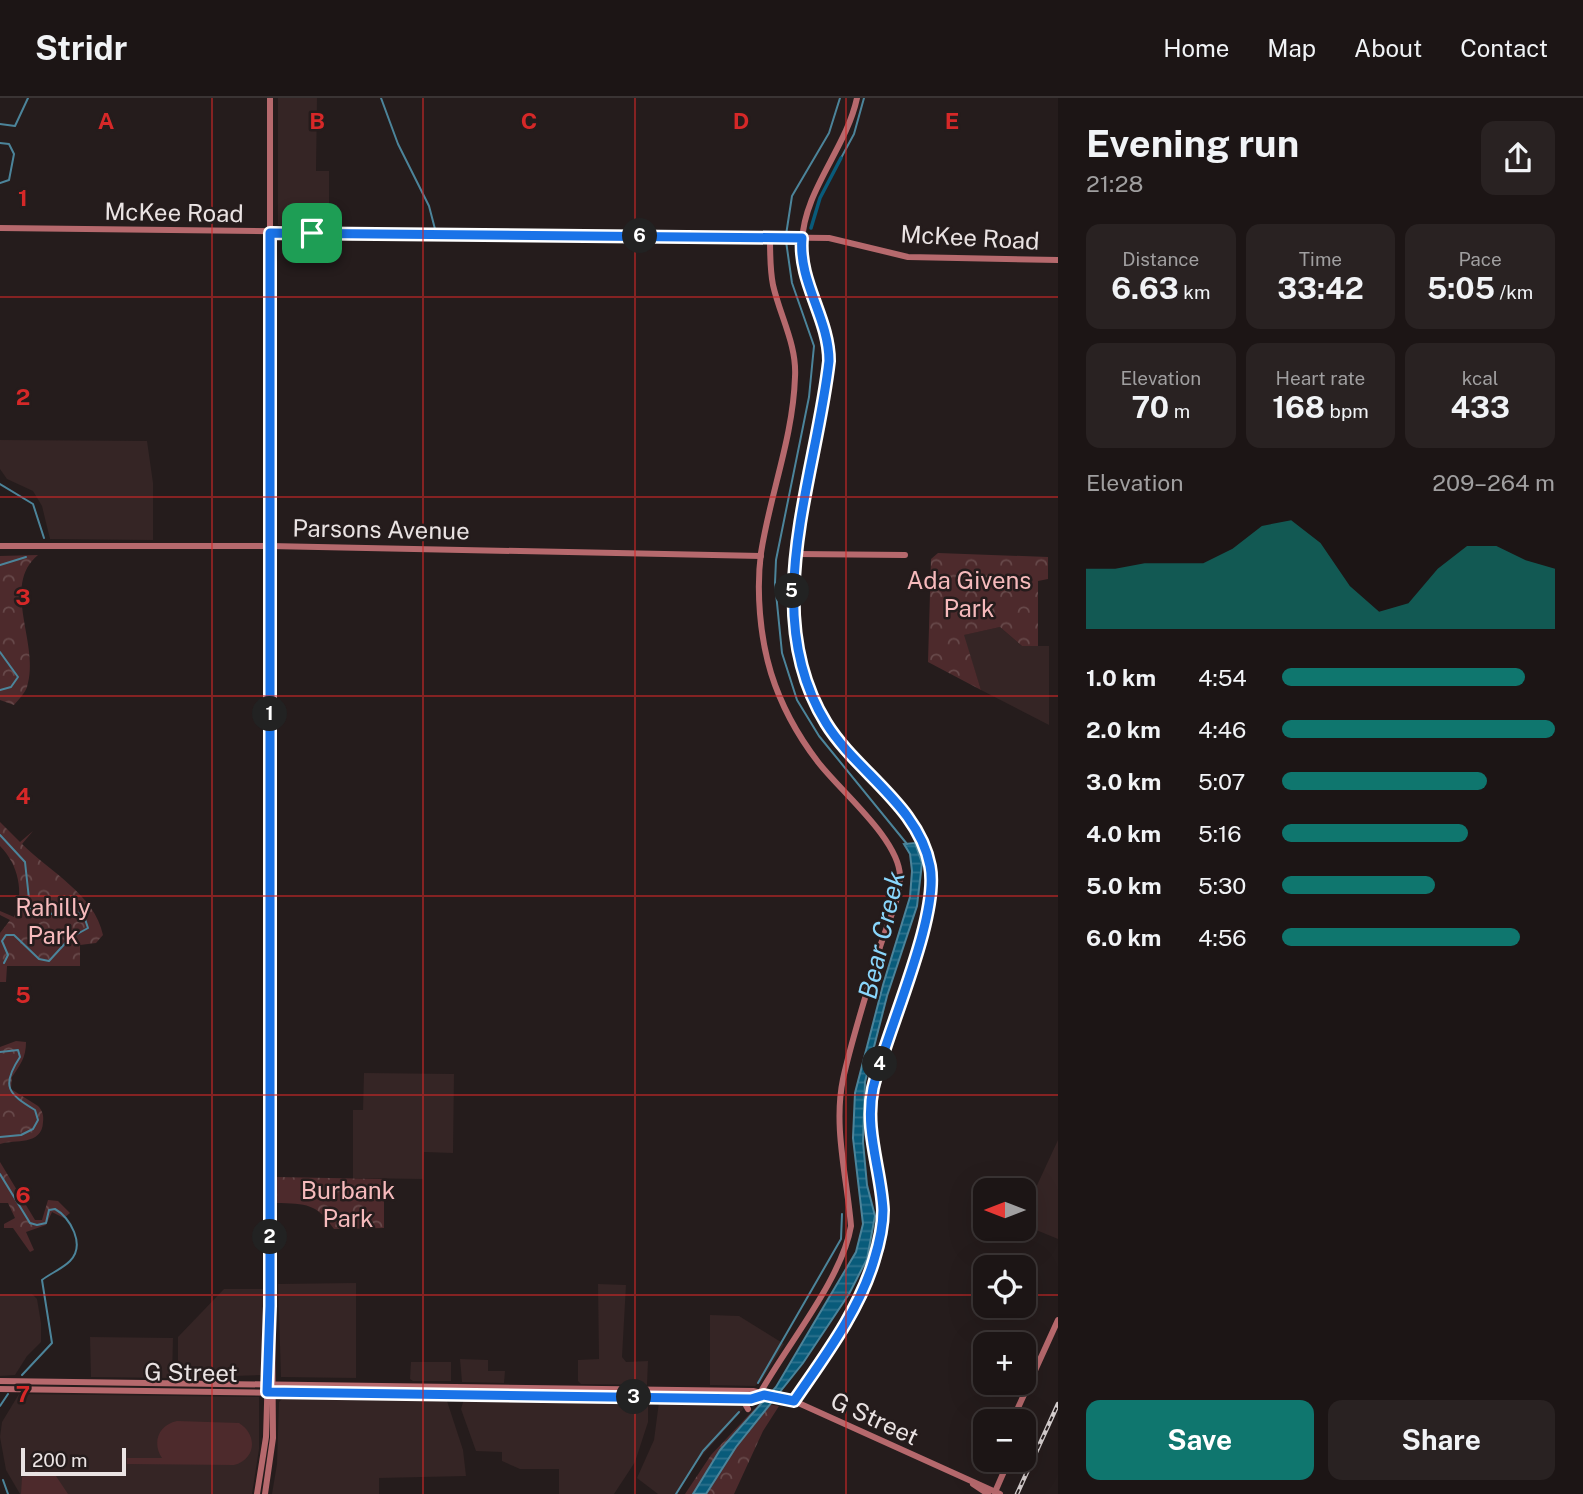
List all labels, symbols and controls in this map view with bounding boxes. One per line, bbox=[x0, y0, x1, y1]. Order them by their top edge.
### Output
text: Stridr bbox=[35, 29, 127, 67]
text: Home bbox=[1163, 34, 1229, 62]
text: Map bbox=[1267, 34, 1316, 62]
text: About bbox=[1354, 34, 1422, 62]
text: Contact bbox=[1460, 34, 1548, 62]
text: A bbox=[98, 107, 115, 134]
text: B bbox=[309, 107, 325, 134]
text: C bbox=[521, 107, 537, 134]
text: D bbox=[733, 107, 749, 134]
text: E bbox=[945, 107, 959, 134]
text: Evening run bbox=[1086, 121, 1299, 166]
button: share bbox=[1481, 121, 1555, 195]
text: 21:28 bbox=[1086, 170, 1143, 197]
text: 1 bbox=[18, 184, 28, 211]
street label: McKee Road bbox=[104, 197, 244, 227]
pin bbox=[282, 203, 342, 263]
icon: arrive bbox=[293, 214, 331, 252]
pin: 6 bbox=[622, 218, 658, 254]
street label: McKee Road bbox=[900, 219, 1040, 255]
text: 6 bbox=[633, 224, 646, 246]
text: Distance bbox=[1122, 248, 1199, 270]
text: Time bbox=[1299, 248, 1342, 270]
text: Pace bbox=[1458, 248, 1502, 270]
text: 6.63 bbox=[1111, 270, 1179, 306]
text: 33:42 bbox=[1277, 270, 1364, 306]
text: 5:05 bbox=[1427, 270, 1495, 306]
text: km bbox=[1179, 281, 1210, 303]
text: /km bbox=[1495, 281, 1533, 303]
text: Elevation bbox=[1121, 367, 1201, 389]
text: Heart rate bbox=[1276, 367, 1365, 389]
text: kcal bbox=[1462, 367, 1499, 389]
text: 2 bbox=[16, 383, 30, 410]
text: 70 bbox=[1131, 389, 1169, 425]
text: 168 bbox=[1272, 389, 1325, 425]
text: 433 bbox=[1450, 389, 1510, 425]
text: m bbox=[1169, 400, 1190, 422]
text: bpm bbox=[1325, 400, 1369, 422]
text: Elevation bbox=[1086, 469, 1184, 496]
text: 209–264 m bbox=[1432, 469, 1555, 496]
street label: Parsons Avenue bbox=[292, 513, 470, 545]
park label: Ada Givens Park bbox=[906, 566, 1032, 622]
pin: 5 bbox=[774, 574, 810, 608]
text: 5 bbox=[785, 579, 798, 601]
text: 3 bbox=[15, 583, 31, 610]
text: 1.0 km bbox=[1086, 664, 1156, 691]
text: 4:54 bbox=[1198, 664, 1247, 691]
pin: 1 bbox=[252, 696, 288, 732]
text: 1 bbox=[265, 702, 274, 724]
text: 2.0 km bbox=[1086, 716, 1161, 743]
text: 4:46 bbox=[1198, 716, 1246, 743]
text: 3.0 km bbox=[1086, 768, 1161, 795]
text: 5:07 bbox=[1198, 768, 1245, 795]
text: 4 bbox=[15, 782, 31, 809]
text: 4.0 km bbox=[1086, 820, 1161, 847]
text: 5:16 bbox=[1198, 820, 1242, 847]
water label: Bear Creek bbox=[851, 868, 911, 1002]
text: 5.0 km bbox=[1086, 872, 1162, 899]
text: 5:30 bbox=[1198, 872, 1246, 899]
park label: Rahilly Park bbox=[15, 893, 91, 949]
text: 6.0 km bbox=[1086, 924, 1161, 951]
text: 4:56 bbox=[1198, 924, 1247, 951]
text: 5 bbox=[15, 981, 31, 1008]
pin: 4 bbox=[862, 1046, 898, 1082]
text: 4 bbox=[873, 1052, 886, 1074]
park label: Burbank Park bbox=[301, 1176, 395, 1232]
north arrow bbox=[973, 1178, 1036, 1241]
map controls bbox=[973, 1178, 1036, 1472]
text: 6 bbox=[15, 1181, 31, 1208]
pin: 2 bbox=[252, 1220, 288, 1254]
text: 2 bbox=[263, 1225, 276, 1247]
button: locate bbox=[973, 1255, 1036, 1318]
button: + bbox=[973, 1332, 1036, 1395]
street label: G Street bbox=[144, 1357, 238, 1387]
text: 7 bbox=[16, 1380, 30, 1407]
pin: 3 bbox=[616, 1380, 652, 1414]
text: 3 bbox=[627, 1385, 640, 1407]
street label: G Street bbox=[827, 1386, 923, 1450]
button: Save bbox=[1086, 1400, 1314, 1480]
button: Share bbox=[1328, 1400, 1555, 1480]
button: − bbox=[973, 1409, 1036, 1472]
scale bar bbox=[21, 1445, 126, 1477]
text: 200 m bbox=[32, 1449, 88, 1471]

